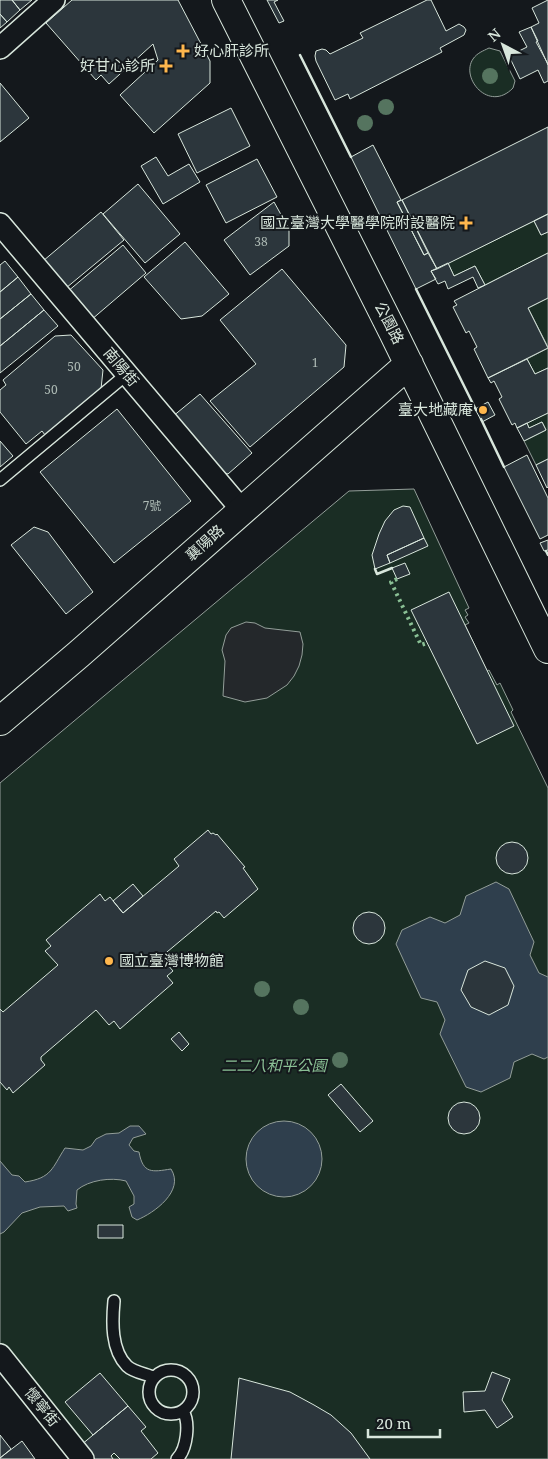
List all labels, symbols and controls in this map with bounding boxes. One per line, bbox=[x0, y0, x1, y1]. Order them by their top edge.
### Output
north arrow bbox=[478, 20, 528, 70]
text: N bbox=[484, 24, 505, 46]
place label: 好心肝診所 bbox=[194, 40, 269, 60]
marker: 好心肝診所 bbox=[176, 44, 190, 58]
place label: 好甘心診所 bbox=[80, 55, 155, 75]
marker: 好甘心診所 bbox=[159, 59, 173, 73]
place label: 國立臺灣大學醫學院附設醫院 bbox=[260, 212, 455, 232]
marker: 國立臺灣大學醫學院附設醫院 bbox=[459, 216, 473, 230]
house number: 38 bbox=[254, 233, 268, 250]
street label: 公園路 bbox=[371, 298, 409, 347]
street label: 南陽街 bbox=[100, 343, 144, 390]
house number: 1 bbox=[312, 354, 318, 371]
house number: 50 bbox=[67, 358, 81, 375]
house number: 50 bbox=[44, 381, 58, 398]
place label: 臺大地藏庵 bbox=[398, 399, 473, 419]
marker: 臺大地藏庵 bbox=[477, 404, 489, 416]
house number: 7號 bbox=[143, 497, 161, 514]
street label: 襄陽路 bbox=[181, 520, 228, 565]
place label: 國立臺灣博物館 bbox=[119, 950, 224, 970]
marker: 國立臺灣博物館 bbox=[103, 955, 115, 967]
park label: 二二八和平公園 bbox=[221, 1055, 328, 1075]
street label: 懷寧街 bbox=[21, 1383, 65, 1430]
scale bar bbox=[368, 1406, 440, 1438]
text: 20 m bbox=[376, 1413, 411, 1433]

